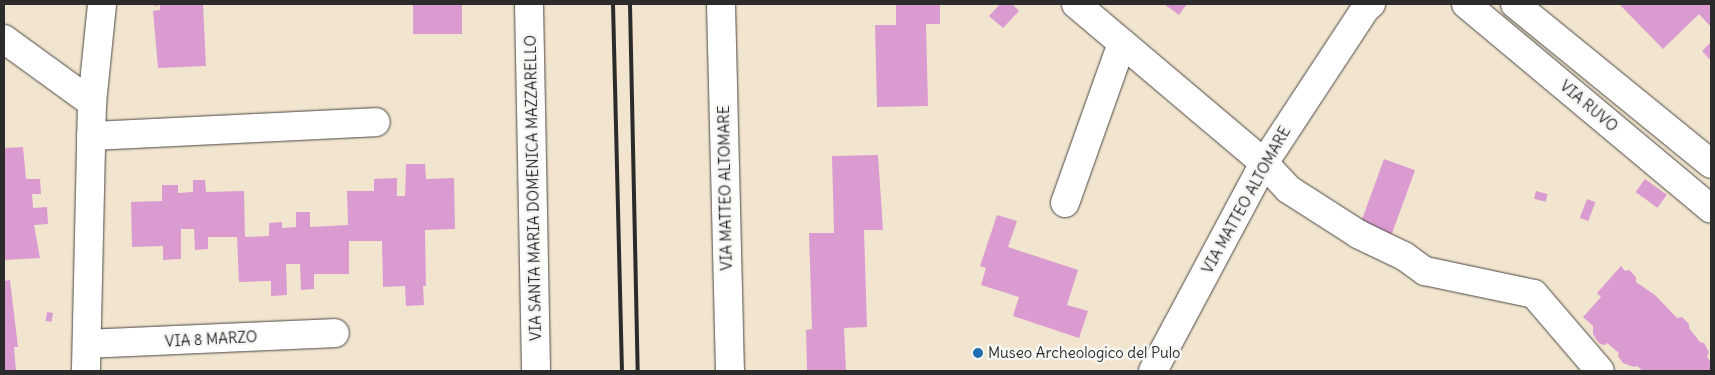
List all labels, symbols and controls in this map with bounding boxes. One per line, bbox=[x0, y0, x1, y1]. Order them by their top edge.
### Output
street label: VIA SANTA MARIA DOMENICA MAZZARELLO bbox=[521, 35, 545, 341]
street label: VIA RUVO bbox=[1556, 77, 1622, 135]
street label: VIA MATTEO ALTOMARE bbox=[715, 105, 735, 271]
street label: VIA MATTEO ALTOMARE bbox=[1198, 123, 1294, 277]
street label: VIA 8 MARZO bbox=[164, 328, 258, 350]
place label: Museo Archeologico del Pulo bbox=[988, 344, 1181, 362]
marker: Museo Archeologico del Pulo bbox=[972, 347, 984, 359]

